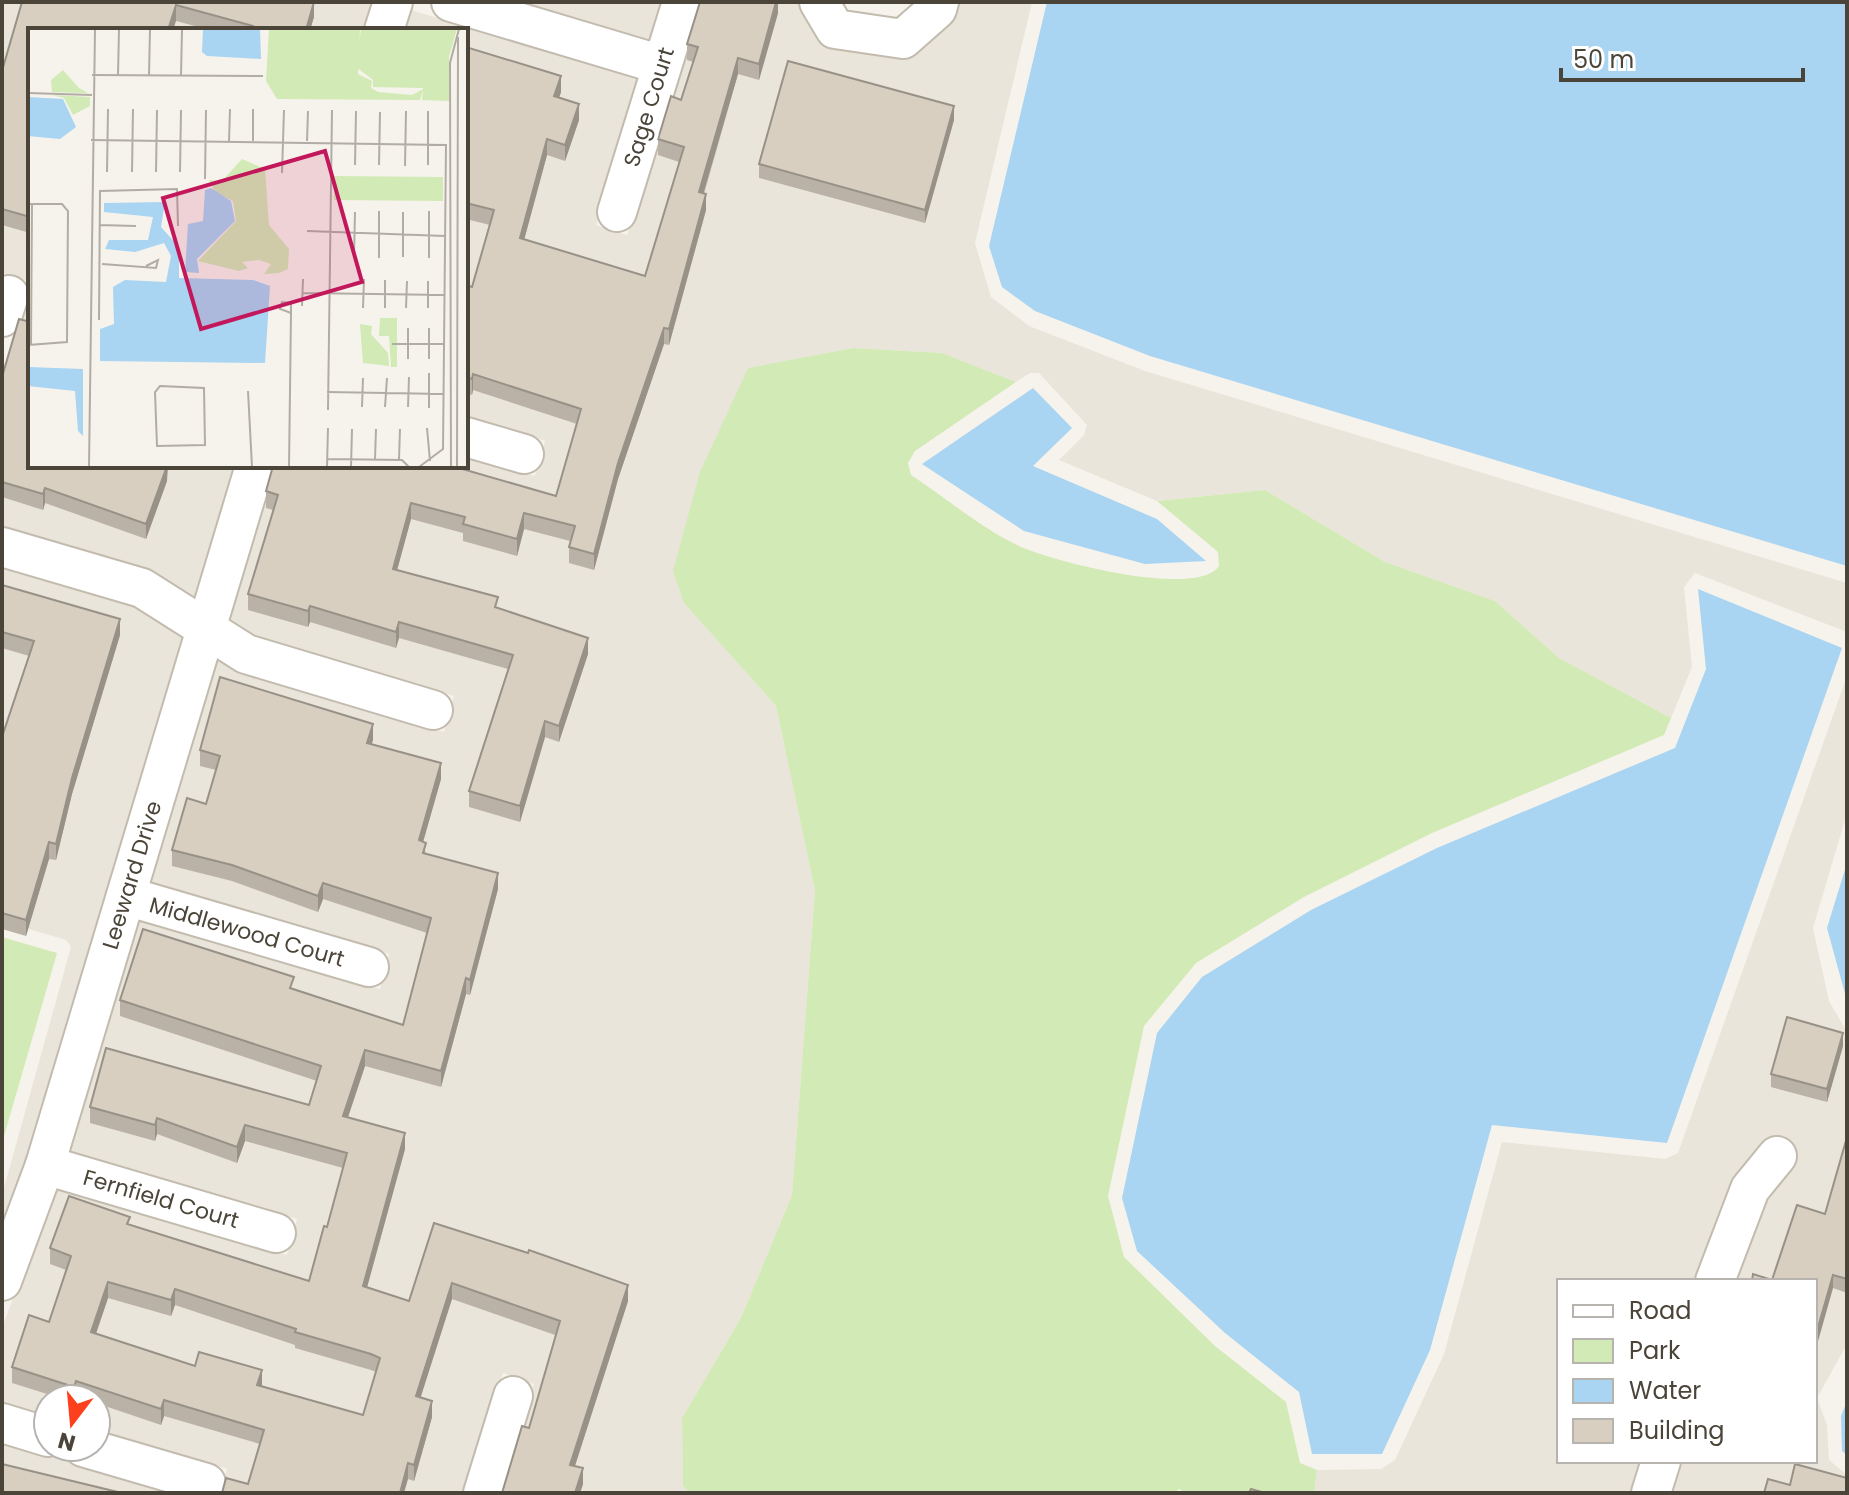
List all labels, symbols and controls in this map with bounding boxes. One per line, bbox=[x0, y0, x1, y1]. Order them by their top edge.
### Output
inset map bbox=[28, 28, 468, 468]
scale bar bbox=[1561, 32, 1803, 82]
street label: Sage Court bbox=[616, 43, 682, 171]
text: 50 m bbox=[1573, 43, 1634, 76]
street label: Leeward Drive bbox=[95, 797, 169, 953]
street label: Middlewood Court bbox=[146, 889, 348, 975]
street label: Fernfield Court bbox=[79, 1162, 243, 1236]
legend bbox=[1557, 1279, 1817, 1463]
text: Road bbox=[1629, 1294, 1691, 1327]
text: Park bbox=[1629, 1334, 1681, 1367]
text: Water bbox=[1629, 1374, 1701, 1407]
north arrow bbox=[32, 1383, 112, 1463]
text: Building bbox=[1629, 1414, 1725, 1447]
text: N bbox=[54, 1425, 79, 1459]

